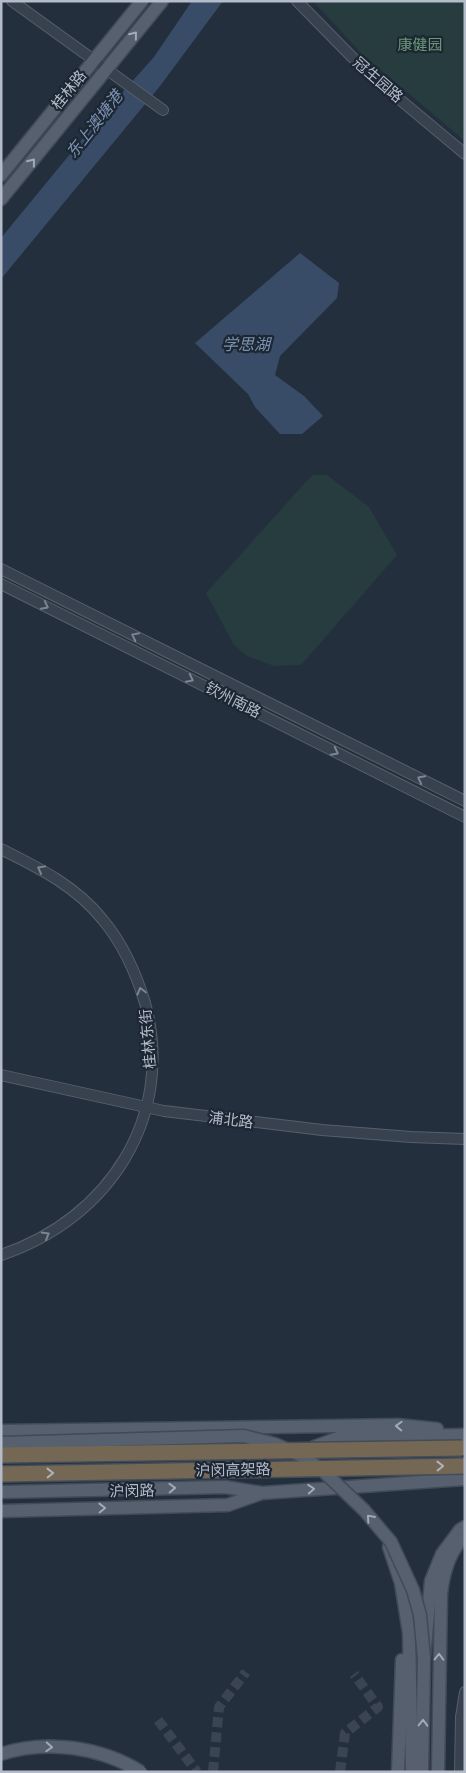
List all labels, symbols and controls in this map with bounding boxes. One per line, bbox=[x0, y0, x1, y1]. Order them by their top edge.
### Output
one-way arrow bbox=[129, 32, 137, 41]
park label: 康健园 bbox=[397, 35, 443, 53]
street label: 冠生园路 bbox=[350, 53, 407, 106]
street label: 桂林路 bbox=[47, 66, 89, 113]
water label: 东上澳塘港 bbox=[61, 85, 128, 162]
one-way arrow bbox=[27, 158, 36, 167]
water label: 学思湖 bbox=[222, 334, 273, 354]
one-way arrow bbox=[40, 600, 49, 610]
one-way arrow bbox=[131, 632, 140, 642]
one-way arrow bbox=[185, 673, 194, 683]
street label: 钦州南路 bbox=[203, 677, 264, 721]
one-way arrow bbox=[330, 746, 339, 756]
one-way arrow bbox=[417, 775, 426, 785]
one-way arrow bbox=[37, 866, 46, 876]
one-way arrow bbox=[137, 988, 147, 996]
street label: 桂林东街 bbox=[135, 1008, 159, 1070]
street label: 浦北路 bbox=[208, 1107, 255, 1131]
one-way arrow bbox=[40, 1231, 49, 1241]
one-way arrow bbox=[394, 1420, 402, 1431]
street label: 沪闵高架路 bbox=[195, 1459, 271, 1479]
one-way arrow bbox=[436, 1461, 444, 1471]
one-way arrow bbox=[46, 1468, 54, 1478]
street label: 沪闵路 bbox=[109, 1481, 155, 1499]
one-way arrow bbox=[169, 1483, 177, 1494]
one-way arrow bbox=[307, 1484, 315, 1495]
one-way arrow bbox=[99, 1503, 107, 1513]
one-way arrow bbox=[367, 1514, 376, 1523]
one-way arrow bbox=[434, 1653, 444, 1661]
one-way arrow bbox=[417, 1719, 428, 1727]
one-way arrow bbox=[45, 1741, 53, 1752]

